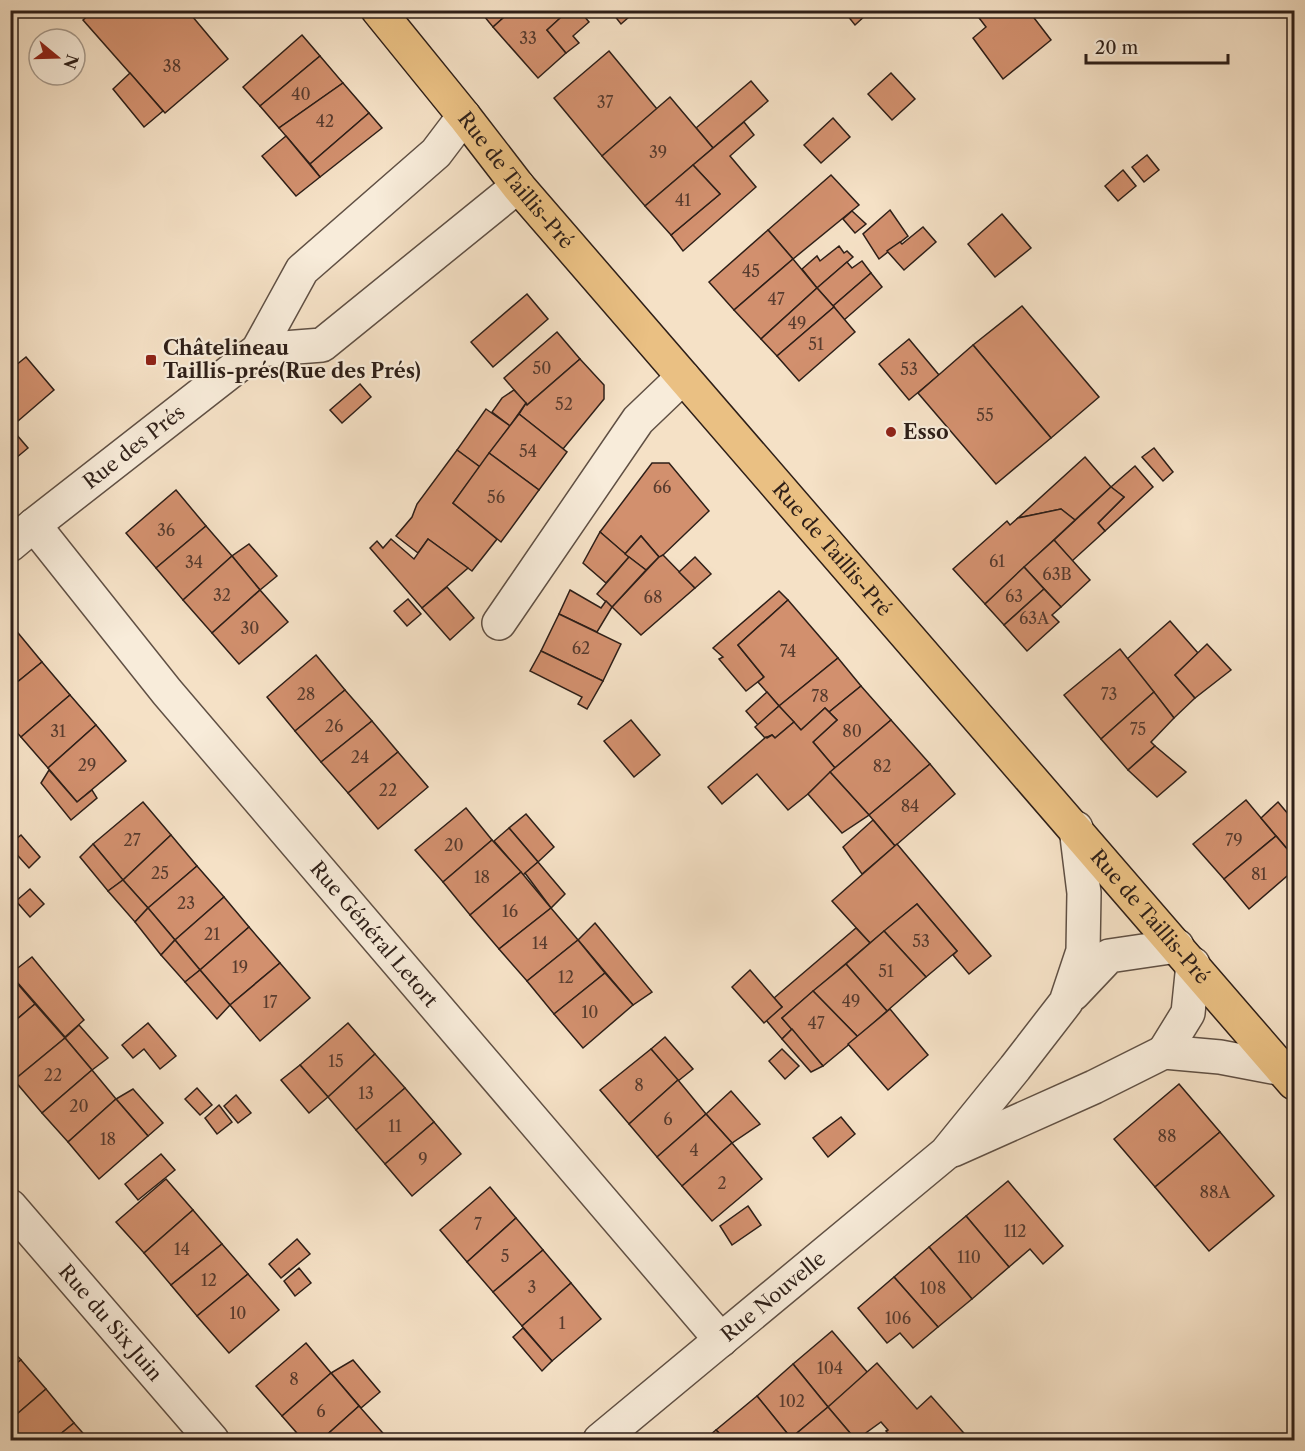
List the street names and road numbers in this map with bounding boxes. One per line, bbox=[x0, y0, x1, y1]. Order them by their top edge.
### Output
street label: Rue de Taillis-Pré bbox=[453, 107, 579, 254]
street label: Rue des Prés bbox=[78, 400, 189, 494]
street label: Rue de Taillis-Pré bbox=[768, 477, 897, 621]
street label: Rue de Taillis-Pré bbox=[1085, 845, 1215, 989]
street label: Rue Général Letort bbox=[305, 856, 443, 1012]
street label: Rue Nouvelle bbox=[716, 1246, 830, 1347]
street label: Rue du Six Juin bbox=[54, 1259, 168, 1386]

